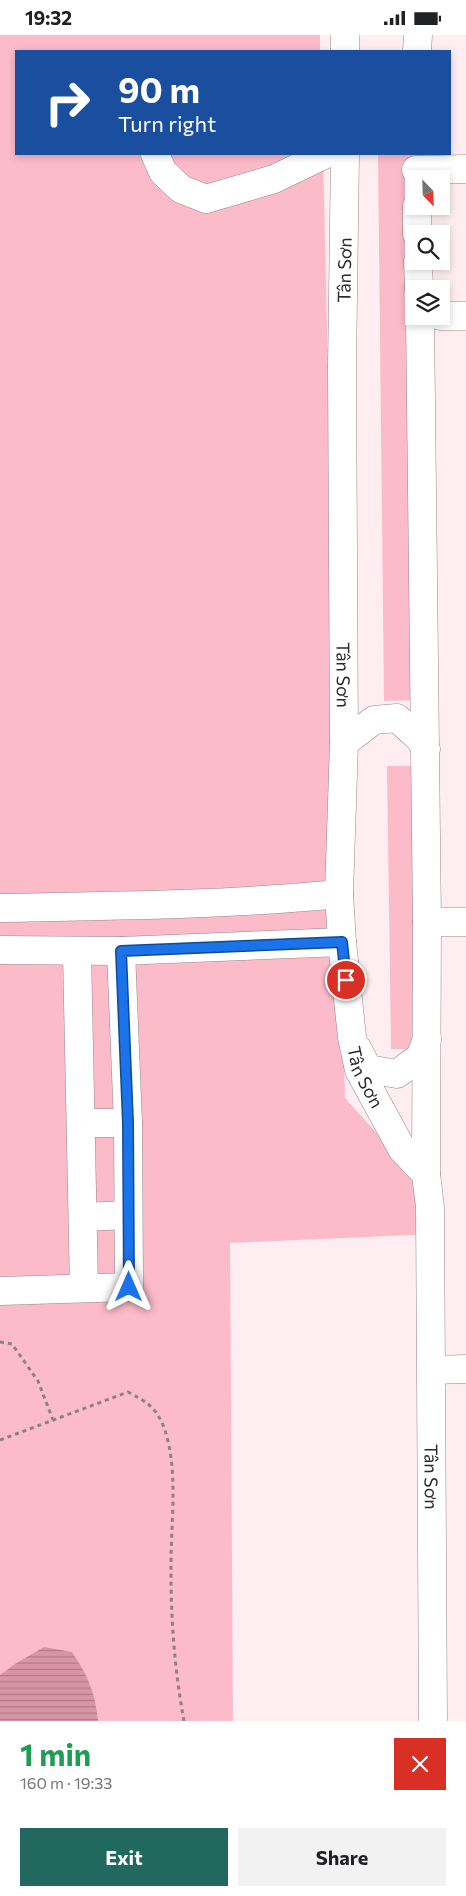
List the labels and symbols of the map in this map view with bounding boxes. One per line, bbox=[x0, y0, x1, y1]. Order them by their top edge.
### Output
north arrow bbox=[405, 170, 450, 215]
street label: Tân Sơn bbox=[332, 237, 356, 303]
street label: Tân Sơn bbox=[332, 642, 355, 708]
pin bbox=[325, 959, 367, 1001]
street label: Tân Sơn bbox=[343, 1044, 388, 1112]
position arrow bbox=[102, 1260, 154, 1312]
street label: Tân Sơn bbox=[420, 1444, 443, 1510]

